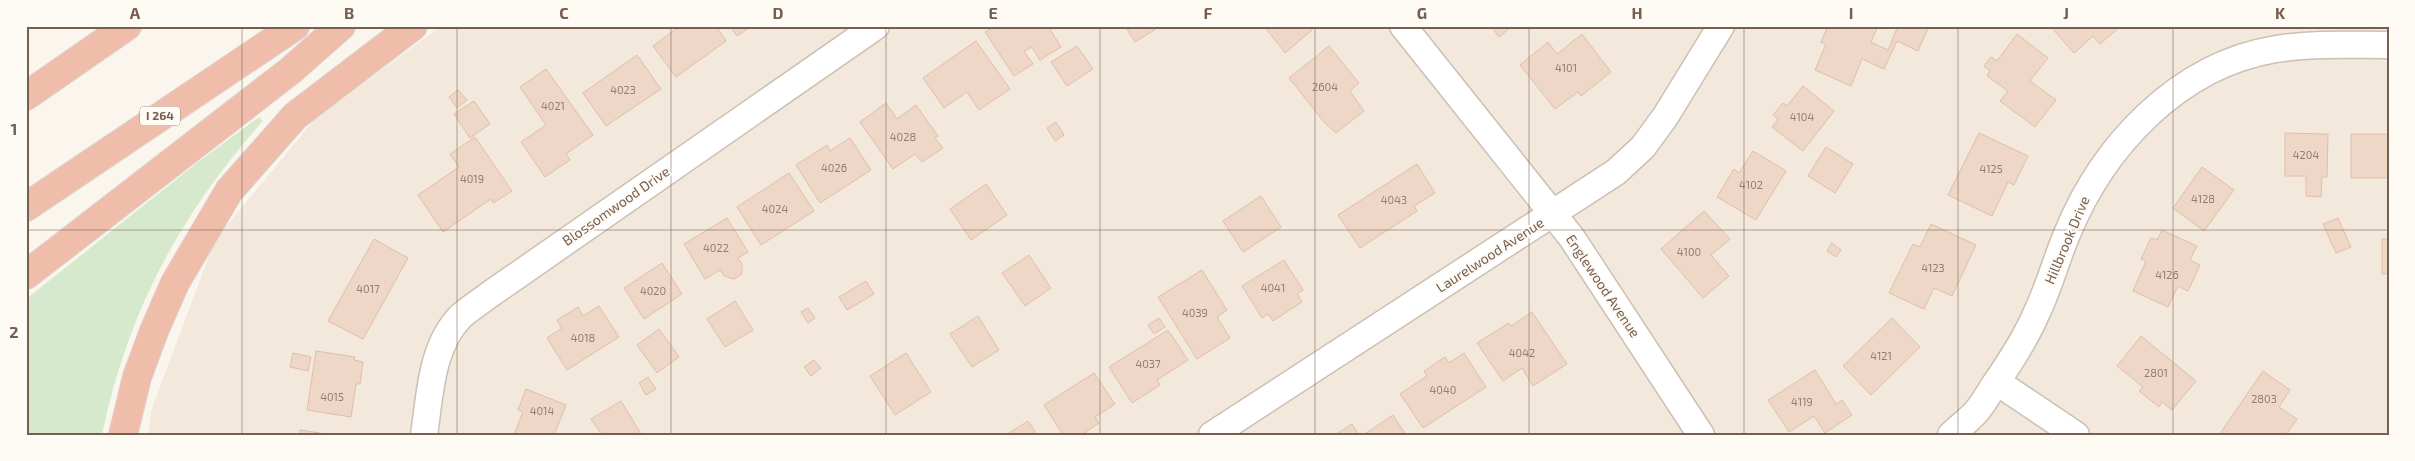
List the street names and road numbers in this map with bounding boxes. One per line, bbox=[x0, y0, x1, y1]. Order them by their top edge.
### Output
road number: I 264 bbox=[140, 106, 180, 125]
street label: Blossomwood Drive bbox=[559, 162, 673, 249]
street label: Hillbrook Drive bbox=[2040, 193, 2093, 286]
street label: Laurelwood Avenue bbox=[1433, 213, 1547, 296]
street label: Englewood Avenue bbox=[1563, 231, 1644, 340]

